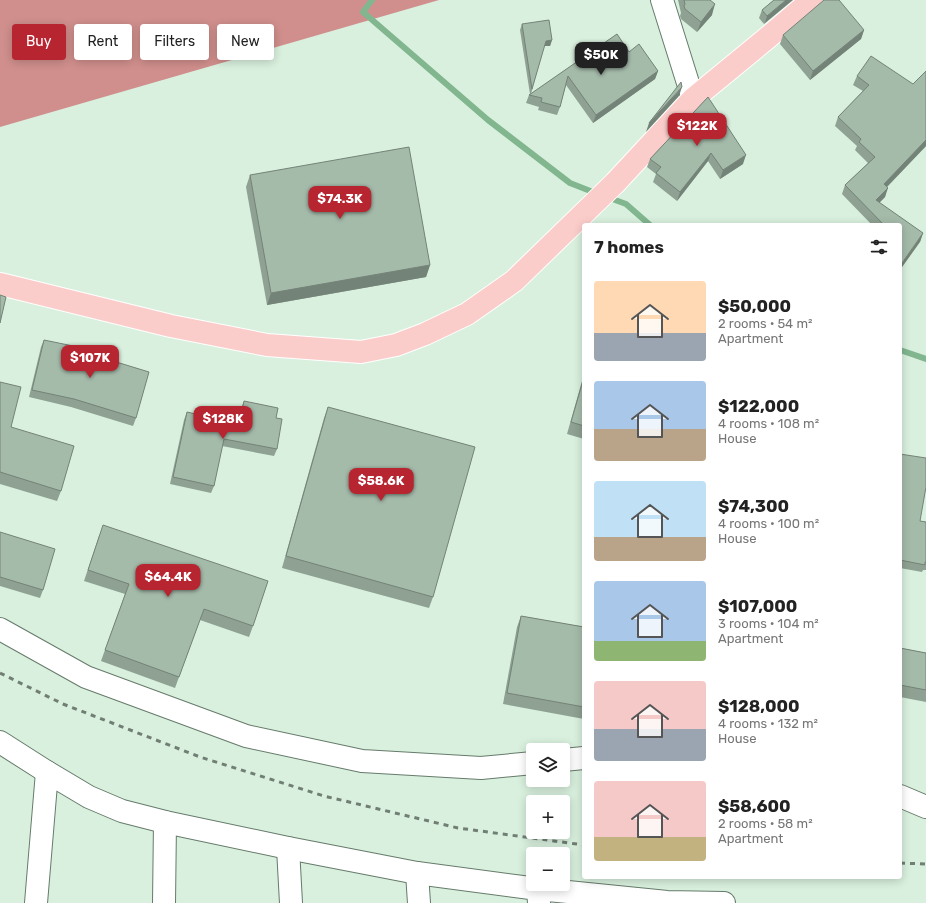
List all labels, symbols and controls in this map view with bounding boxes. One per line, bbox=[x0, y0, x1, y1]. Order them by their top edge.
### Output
chip: Buy bbox=[12, 24, 66, 60]
chip: Rent bbox=[74, 24, 132, 60]
chip: Filters bbox=[140, 24, 209, 60]
chip: New bbox=[217, 24, 274, 60]
pin: $50K bbox=[577, 42, 625, 76]
text: $50K bbox=[584, 47, 618, 62]
pin: $122K bbox=[669, 113, 725, 147]
text: $122K bbox=[677, 118, 717, 133]
pin: $74.3K bbox=[307, 186, 373, 220]
text: $74.3K bbox=[317, 191, 363, 206]
icon: filters bbox=[868, 236, 890, 258]
text: 7 homes bbox=[594, 237, 664, 257]
text: $50,000 bbox=[718, 296, 791, 316]
icon: home bbox=[626, 297, 674, 345]
text: 2 rooms · 54 m² bbox=[718, 316, 812, 331]
text: Apartment bbox=[718, 331, 783, 346]
pin: $107K bbox=[62, 345, 118, 379]
text: $107K bbox=[70, 350, 110, 365]
text: $122,000 bbox=[718, 396, 799, 416]
icon: home bbox=[626, 397, 674, 445]
pin: $128K bbox=[195, 406, 251, 440]
text: $128K bbox=[202, 411, 244, 426]
text: 4 rooms · 108 m² bbox=[718, 416, 819, 431]
text: House bbox=[718, 431, 756, 446]
pin: $58.6K bbox=[348, 468, 414, 502]
text: $58.6K bbox=[358, 473, 404, 488]
text: $74,300 bbox=[718, 496, 789, 516]
icon: home bbox=[626, 497, 674, 545]
text: 4 rooms · 100 m² bbox=[718, 516, 819, 531]
text: House bbox=[718, 531, 756, 546]
pin: $64.4K bbox=[135, 564, 201, 598]
text: $64.4K bbox=[144, 569, 192, 584]
text: $107,000 bbox=[718, 596, 797, 616]
icon: home bbox=[626, 597, 674, 645]
text: 3 rooms · 104 m² bbox=[718, 616, 819, 631]
text: Apartment bbox=[718, 631, 783, 646]
text: $128,000 bbox=[718, 696, 800, 716]
icon: home bbox=[626, 697, 674, 745]
text: 4 rooms · 132 m² bbox=[718, 716, 818, 731]
text: House bbox=[718, 731, 756, 746]
map controls bbox=[526, 743, 570, 891]
button: layers bbox=[526, 743, 570, 787]
button: + bbox=[526, 795, 570, 839]
text: $58,600 bbox=[718, 796, 791, 816]
icon: home bbox=[626, 797, 674, 845]
text: 2 rooms · 58 m² bbox=[718, 816, 813, 831]
text: Apartment bbox=[718, 831, 783, 846]
button: − bbox=[526, 847, 570, 891]

